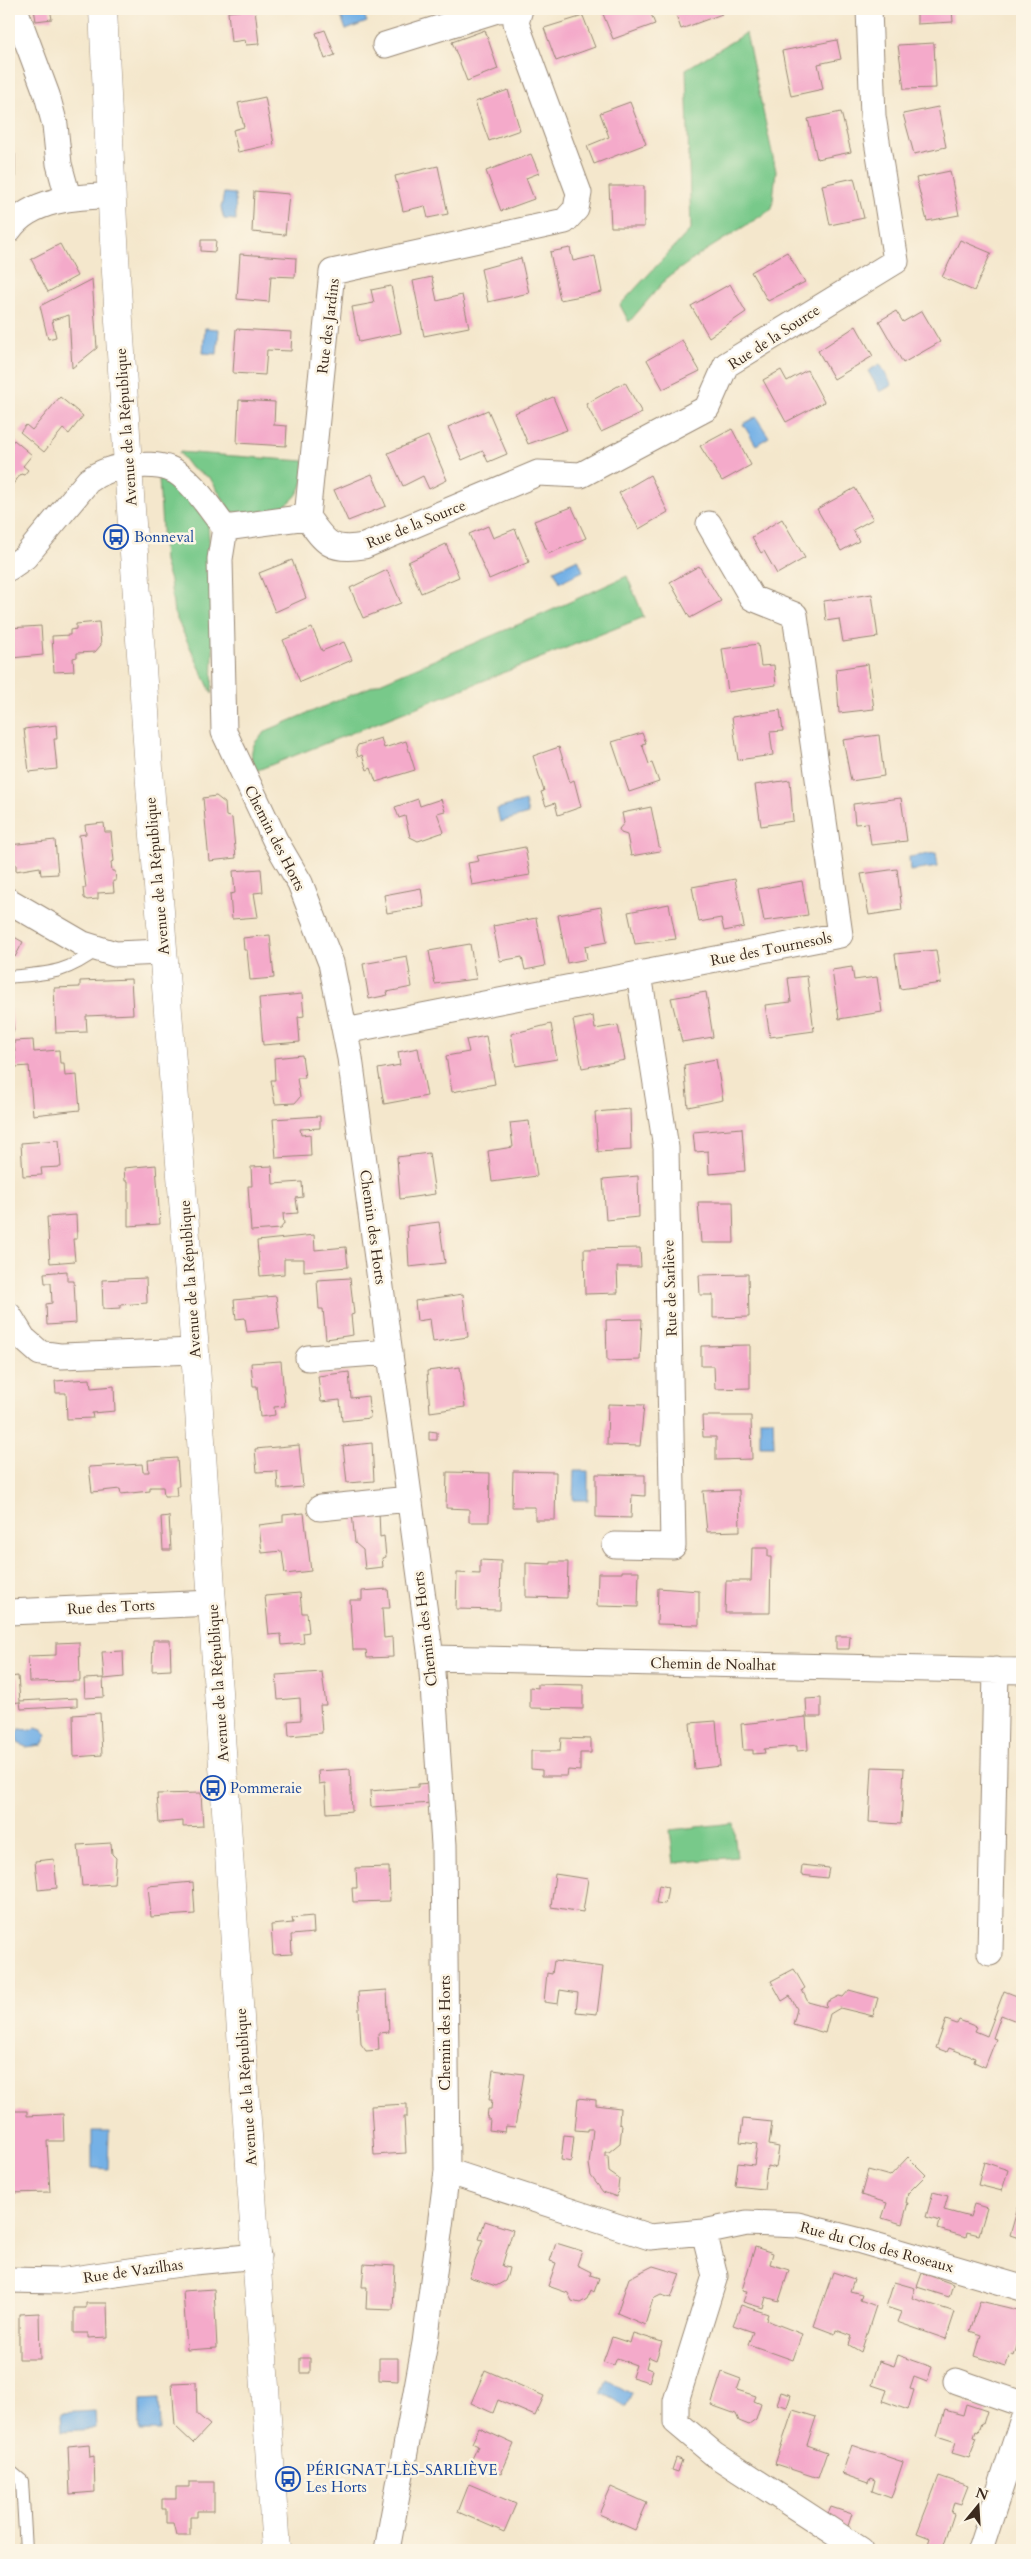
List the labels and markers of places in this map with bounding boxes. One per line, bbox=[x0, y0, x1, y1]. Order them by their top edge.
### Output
bus stop icon: Bonneval bbox=[103, 524, 129, 550]
place label: Bonneval bbox=[134, 527, 194, 547]
bus stop icon: Pommeraie bbox=[200, 1775, 226, 1801]
place label: Pommeraie bbox=[230, 1778, 302, 1798]
place label: PÉRIGNAT-LÈS-SARLIÈVE Les Horts bbox=[306, 2460, 498, 2497]
bus stop icon: PÉRIGNAT-LÈS-SARLIÈVE Les Horts bbox=[275, 2466, 301, 2492]

